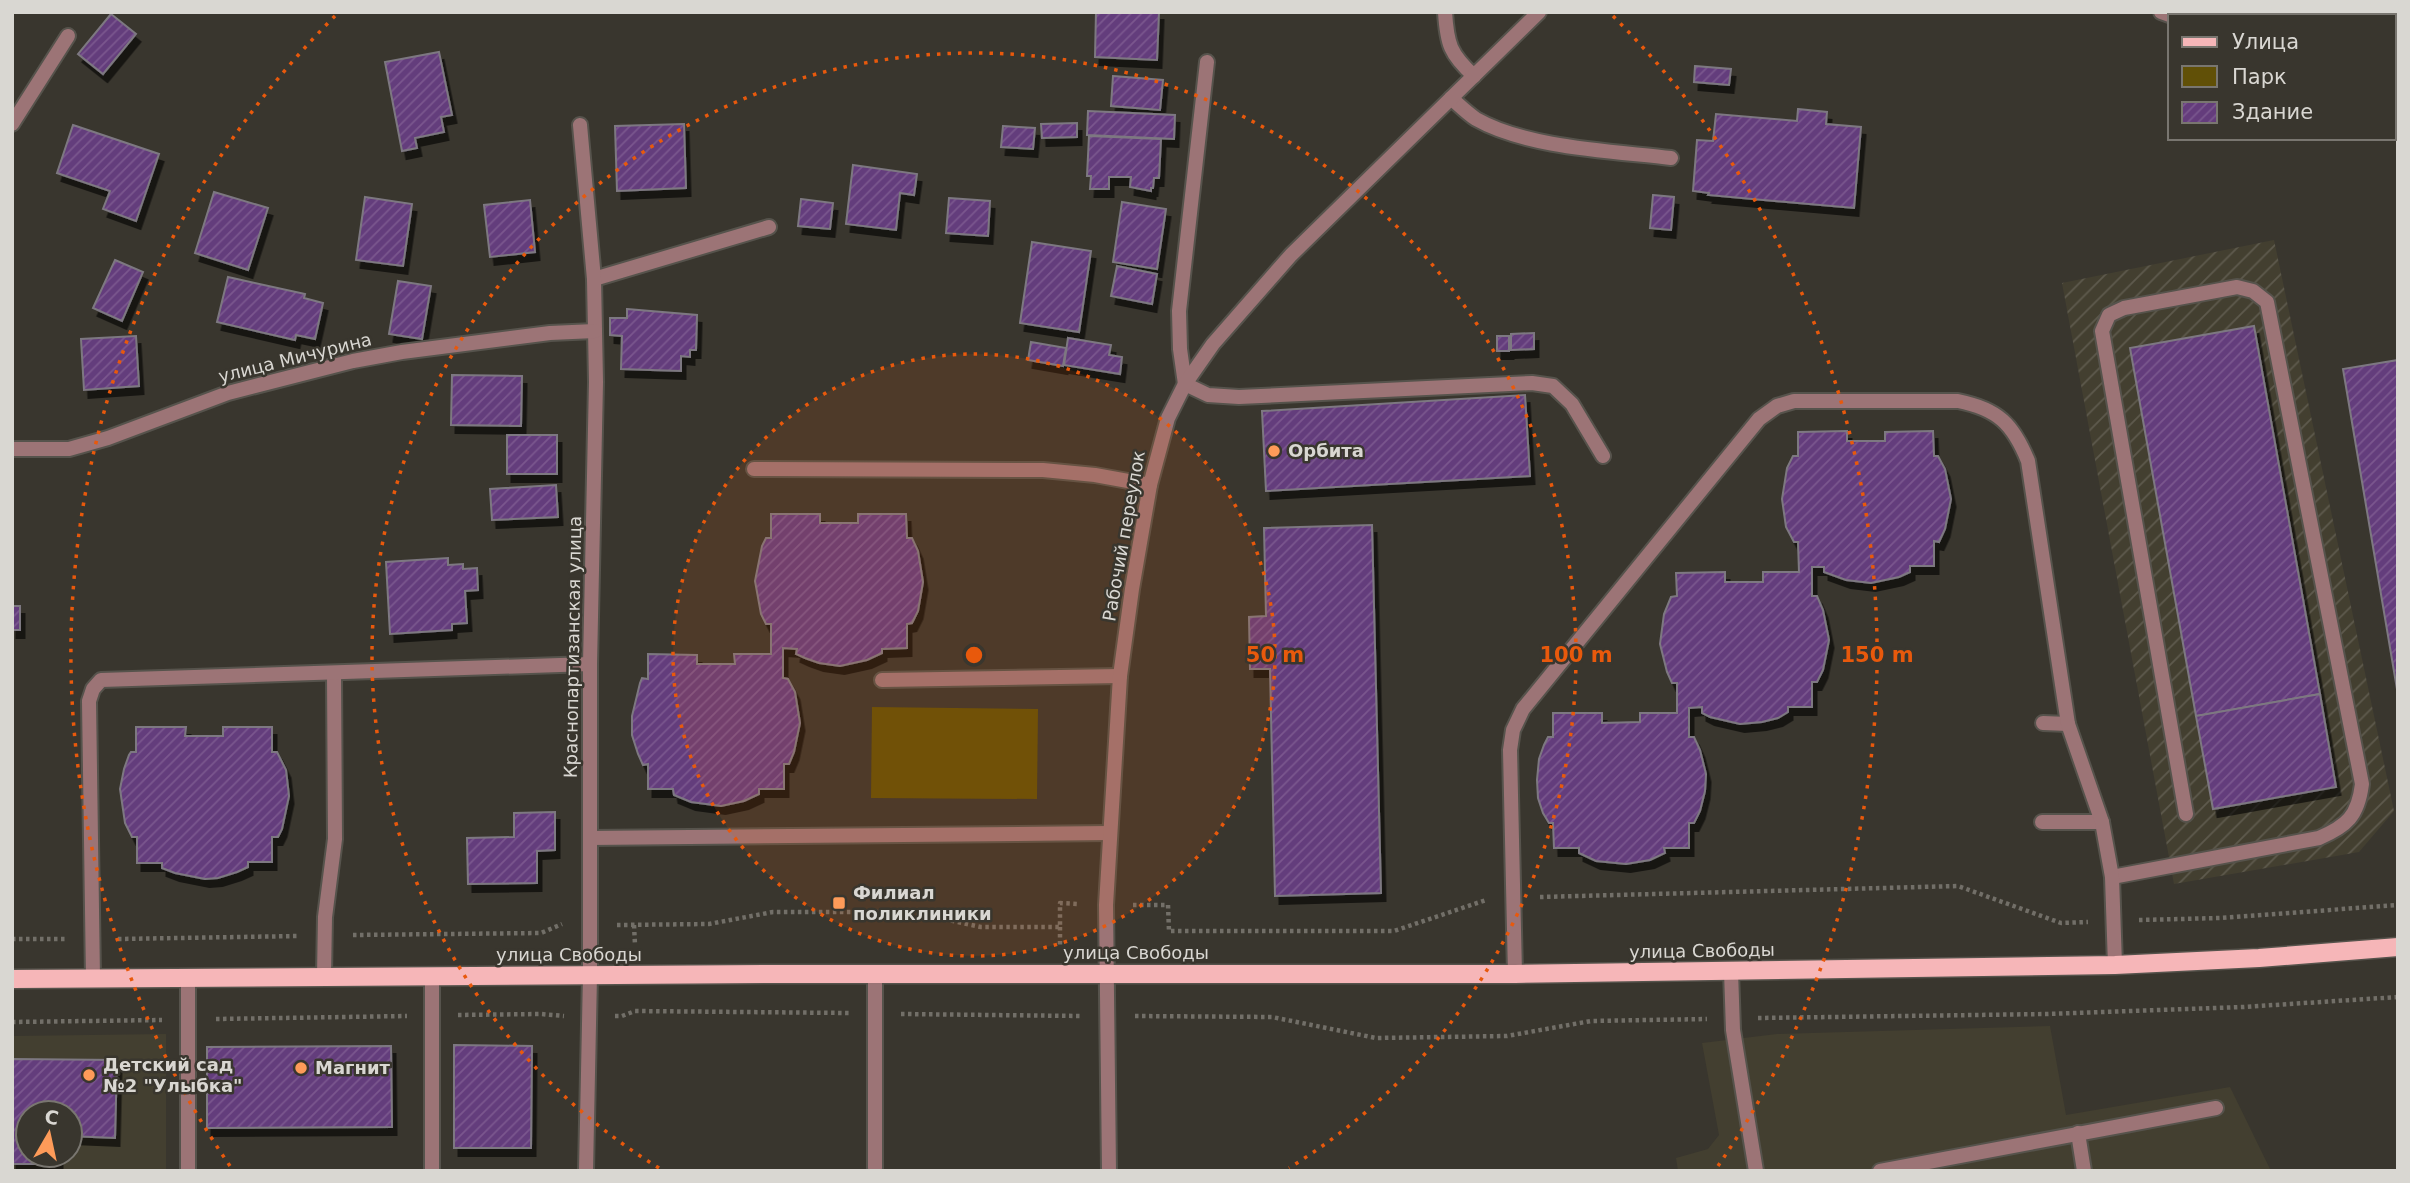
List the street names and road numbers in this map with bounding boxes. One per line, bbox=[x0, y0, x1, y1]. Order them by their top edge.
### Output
street label: улица Мичурина bbox=[216, 328, 374, 387]
street label: Рабочий переулок bbox=[1098, 449, 1149, 623]
street label: Краснопартизанская улица bbox=[560, 516, 585, 778]
street label: улица Свободы bbox=[1629, 939, 1775, 962]
street label: улица Свободы bbox=[1063, 942, 1209, 963]
street label: улица Свободы bbox=[496, 944, 642, 965]

